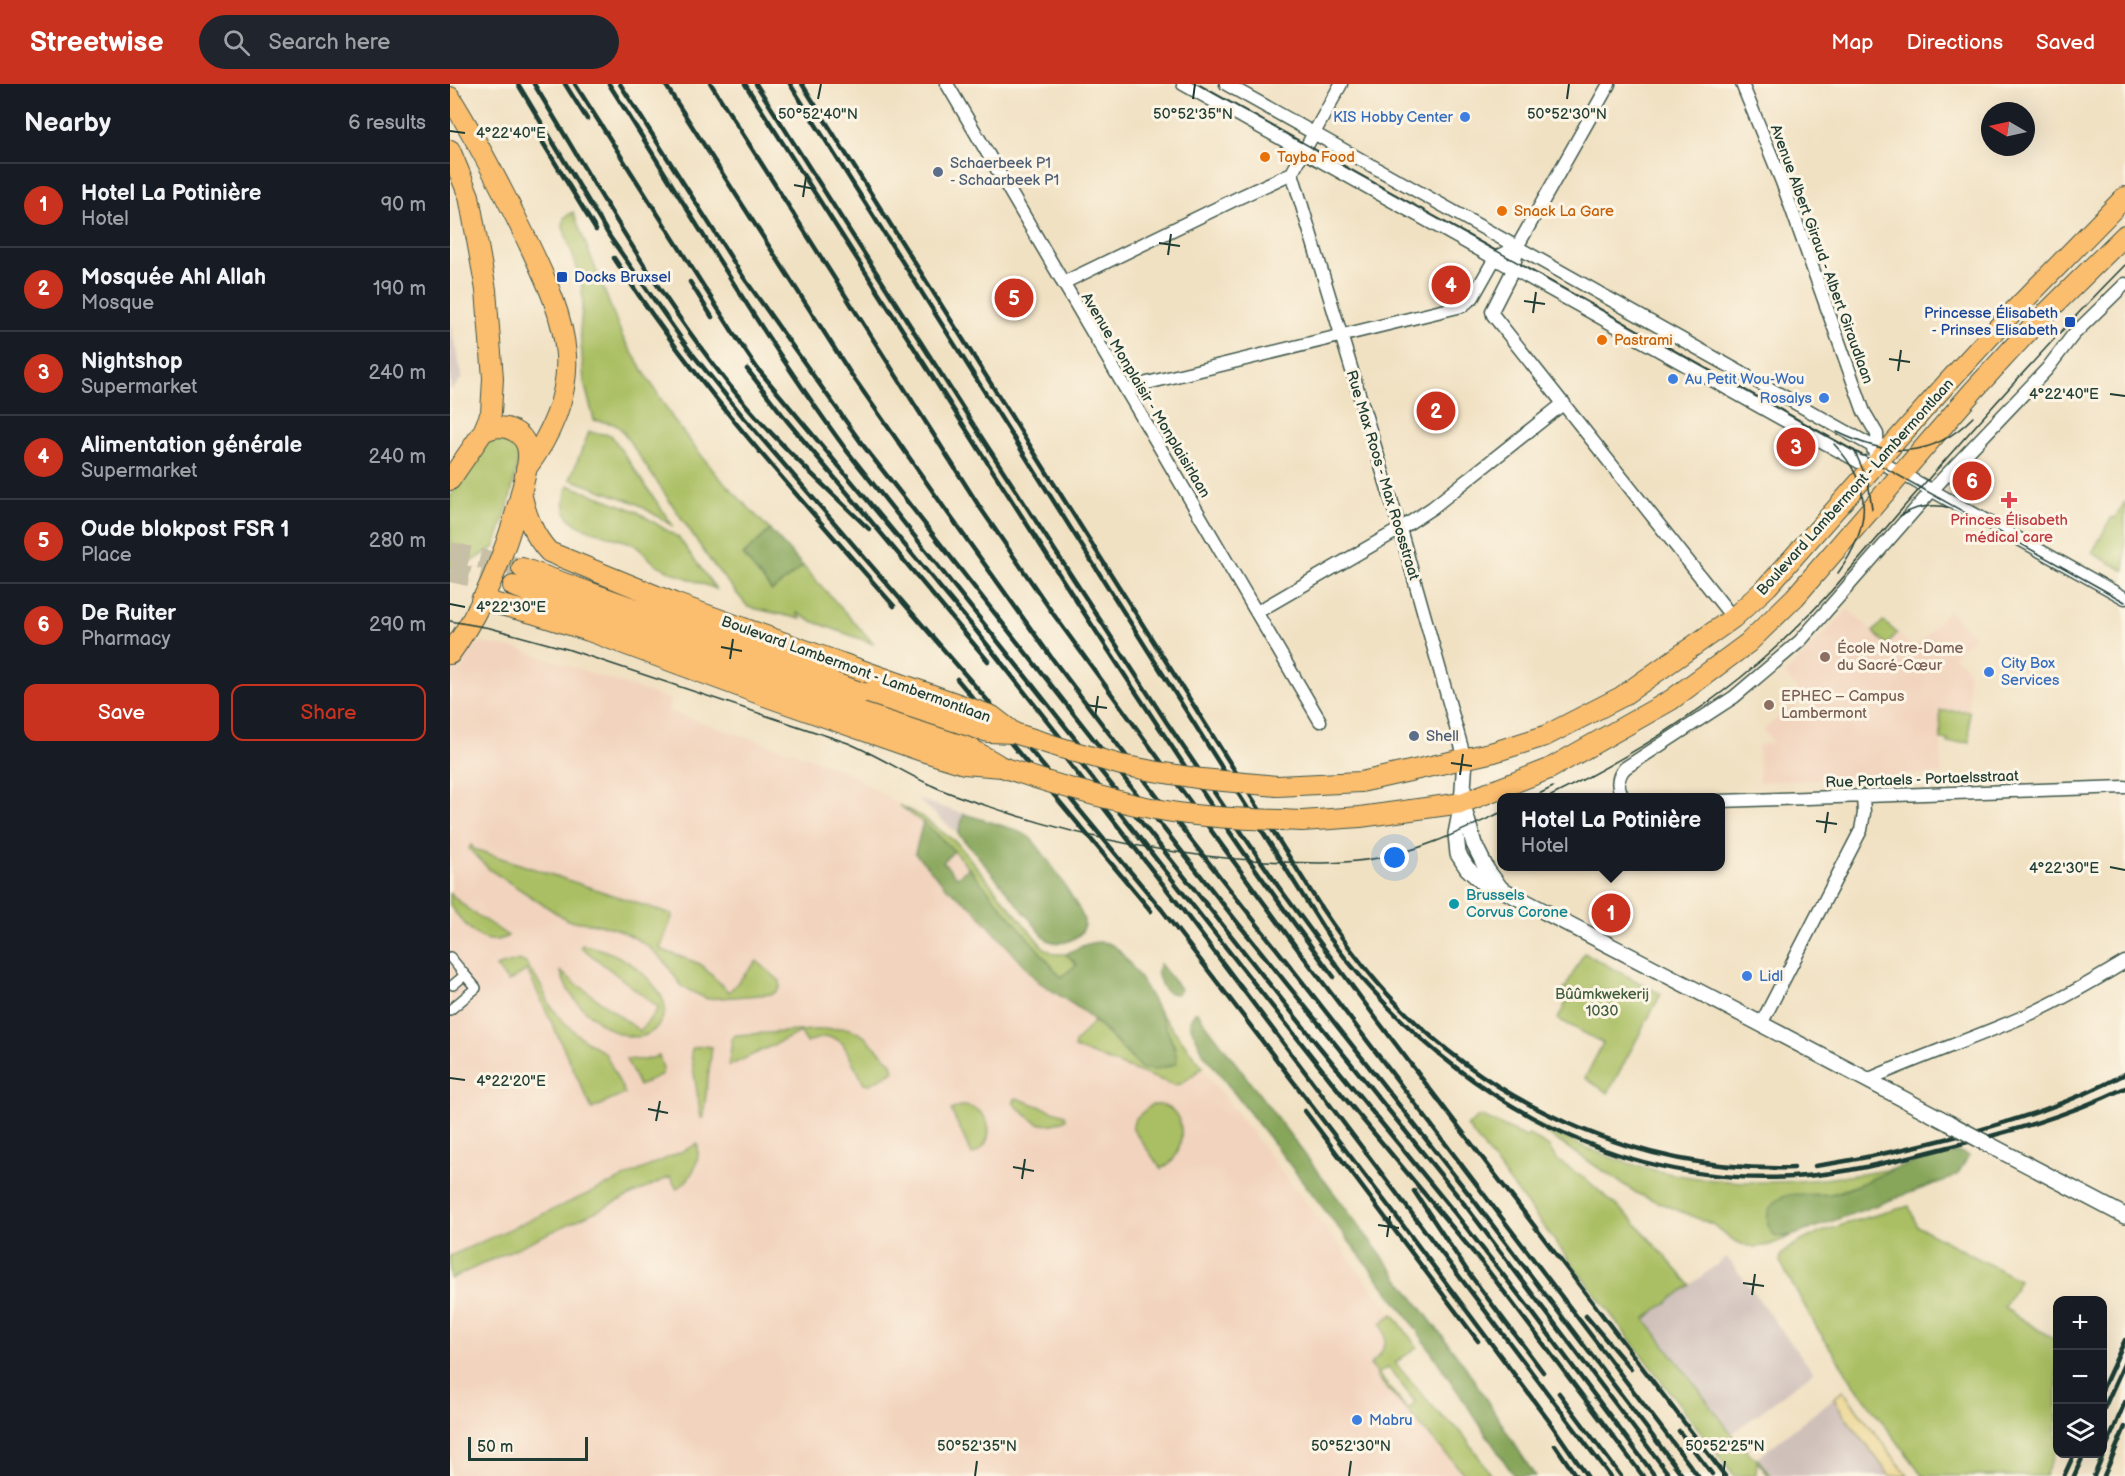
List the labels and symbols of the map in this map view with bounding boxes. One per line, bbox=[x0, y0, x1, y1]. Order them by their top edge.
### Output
north arrow bbox=[1981, 102, 2035, 156]
text: 50°52'40"N bbox=[778, 105, 858, 124]
text: 50°52'35"N bbox=[1153, 105, 1233, 124]
text: 50°52'30"N bbox=[1527, 105, 1607, 124]
place label: KIS Hobby Center bbox=[1333, 108, 1454, 127]
marker: KIS Hobby Center bbox=[1458, 110, 1472, 124]
street label: Avenue Albert Giraud - Albert Giraudlaan bbox=[1766, 122, 1877, 386]
text: 4°22'40"E bbox=[476, 124, 546, 143]
place label: Tayba Food bbox=[1277, 148, 1355, 167]
marker: Tayba Food bbox=[1258, 150, 1272, 164]
place label: Schaerbeek P1 - Schaarbeek P1 bbox=[950, 154, 1059, 190]
marker: Schaerbeek P1 - Schaarbeek P1 bbox=[931, 165, 945, 179]
place label: Snack La Gare bbox=[1514, 202, 1614, 221]
marker: Snack La Gare bbox=[1495, 204, 1509, 218]
pin: 4 bbox=[1432, 262, 1470, 308]
place label: Docks Bruxsel bbox=[574, 268, 671, 287]
marker: Docks Bruxsel bbox=[555, 270, 569, 284]
pin: 5 bbox=[994, 276, 1034, 320]
street label: Avenue Monplaisir - Monplaisirlaan bbox=[1077, 289, 1214, 501]
place label: Princesse Élisabeth - Prinses Elisabeth bbox=[1924, 304, 2058, 340]
marker: Princesse Élisabeth - Prinses Elisabeth bbox=[2063, 315, 2077, 329]
place label: Pastrami bbox=[1614, 331, 1673, 350]
marker: Pastrami bbox=[1595, 333, 1609, 347]
street label: Rue Max Roos - Max Roosstraat bbox=[1342, 368, 1424, 583]
place label: Au Petit Wou-Wou bbox=[1685, 370, 1804, 389]
marker: Au Petit Wou-Wou bbox=[1666, 372, 1680, 386]
street label: Boulevard Lambermont - Lambermontlaan bbox=[1753, 375, 1958, 600]
text: 4°22'40"E bbox=[2029, 385, 2099, 404]
pin: 2 bbox=[1416, 388, 1456, 434]
place label: Rosalys bbox=[1759, 389, 1813, 408]
marker: Rosalys bbox=[1817, 391, 1831, 405]
pin: 3 bbox=[1776, 424, 1816, 470]
pin: 6 bbox=[1952, 458, 1991, 504]
marker: Princes Élisabeth médical care bbox=[2000, 491, 2018, 509]
place label: Princes Élisabeth médical care bbox=[1950, 511, 2068, 547]
text: 4°22'30"E bbox=[476, 598, 546, 617]
street label: Boulevard Lambermont - Lambermontlaan bbox=[719, 612, 993, 727]
place label: École Notre-Dame du Sacré-Cœur bbox=[1837, 639, 1964, 675]
marker: École Notre-Dame du Sacré-Cœur bbox=[1818, 650, 1832, 664]
place label: City Box Services bbox=[2001, 654, 2060, 690]
marker: City Box Services bbox=[1982, 665, 1996, 679]
place label: EPHEC – Campus Lambermont bbox=[1781, 687, 1905, 723]
marker: EPHEC – Campus Lambermont bbox=[1762, 698, 1776, 712]
place label: Shell bbox=[1426, 727, 1459, 746]
marker: Shell bbox=[1407, 729, 1421, 743]
street label: Rue Portaels - Portaelsstraat bbox=[1825, 767, 2019, 792]
your location bbox=[1380, 843, 1409, 872]
text: 4°22'30"E bbox=[2029, 859, 2099, 878]
place label: Brussels Corvus Corone bbox=[1466, 886, 1568, 922]
pin: 1 bbox=[1592, 890, 1630, 936]
marker: Brussels Corvus Corone bbox=[1447, 897, 1461, 911]
place label: Lidl bbox=[1759, 967, 1783, 986]
marker: Lidl bbox=[1740, 969, 1754, 983]
park label: Bûûmkwekerij 1030 bbox=[1555, 985, 1649, 1021]
text: 4°22'20"E bbox=[476, 1072, 546, 1091]
place label: Mabru bbox=[1369, 1411, 1413, 1430]
marker: Mabru bbox=[1350, 1413, 1364, 1427]
scale bar bbox=[468, 1434, 588, 1462]
text: 50°52'35"N bbox=[937, 1437, 1017, 1456]
text: 50°52'30"N bbox=[1311, 1437, 1391, 1456]
text: 50°52'25"N bbox=[1685, 1437, 1765, 1456]

